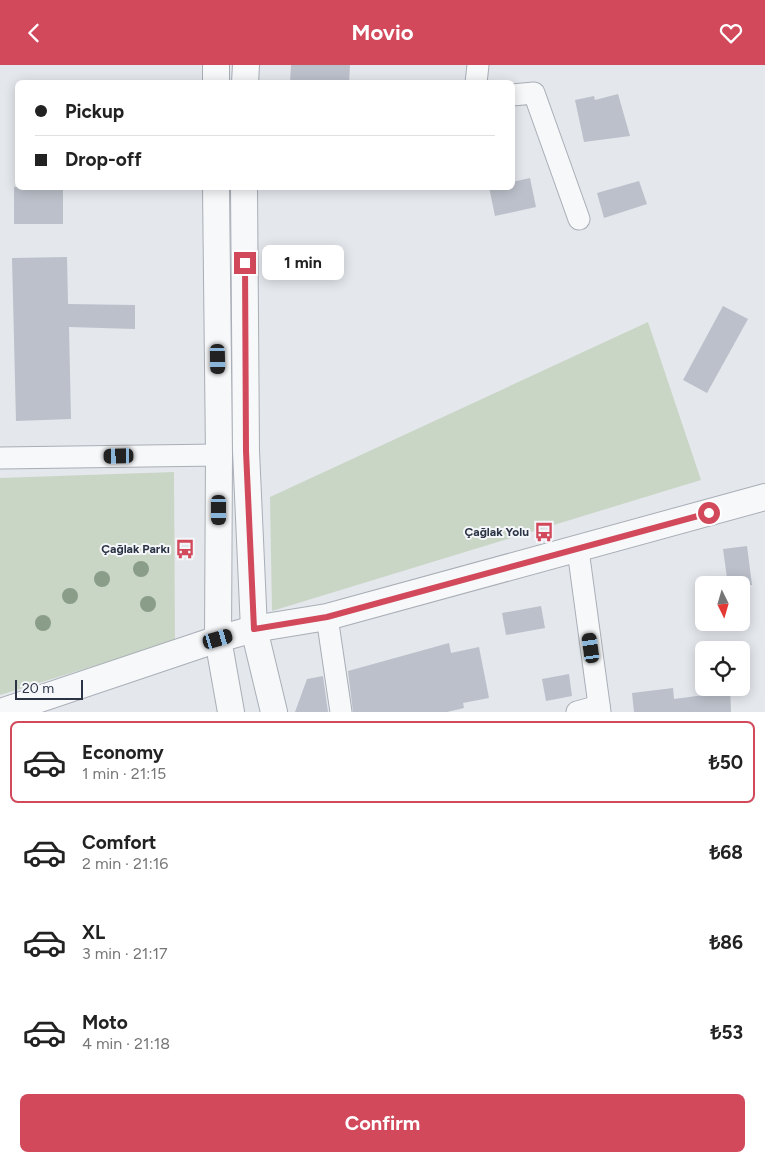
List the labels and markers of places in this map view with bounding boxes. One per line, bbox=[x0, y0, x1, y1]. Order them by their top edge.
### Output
bus stop icon: Çağlak Yolu bbox=[533, 521, 555, 543]
place label: Çağlak Yolu bbox=[465, 525, 529, 539]
bus stop icon: Çağlak Parkı bbox=[174, 538, 196, 560]
place label: Çağlak Parkı bbox=[101, 542, 170, 556]

